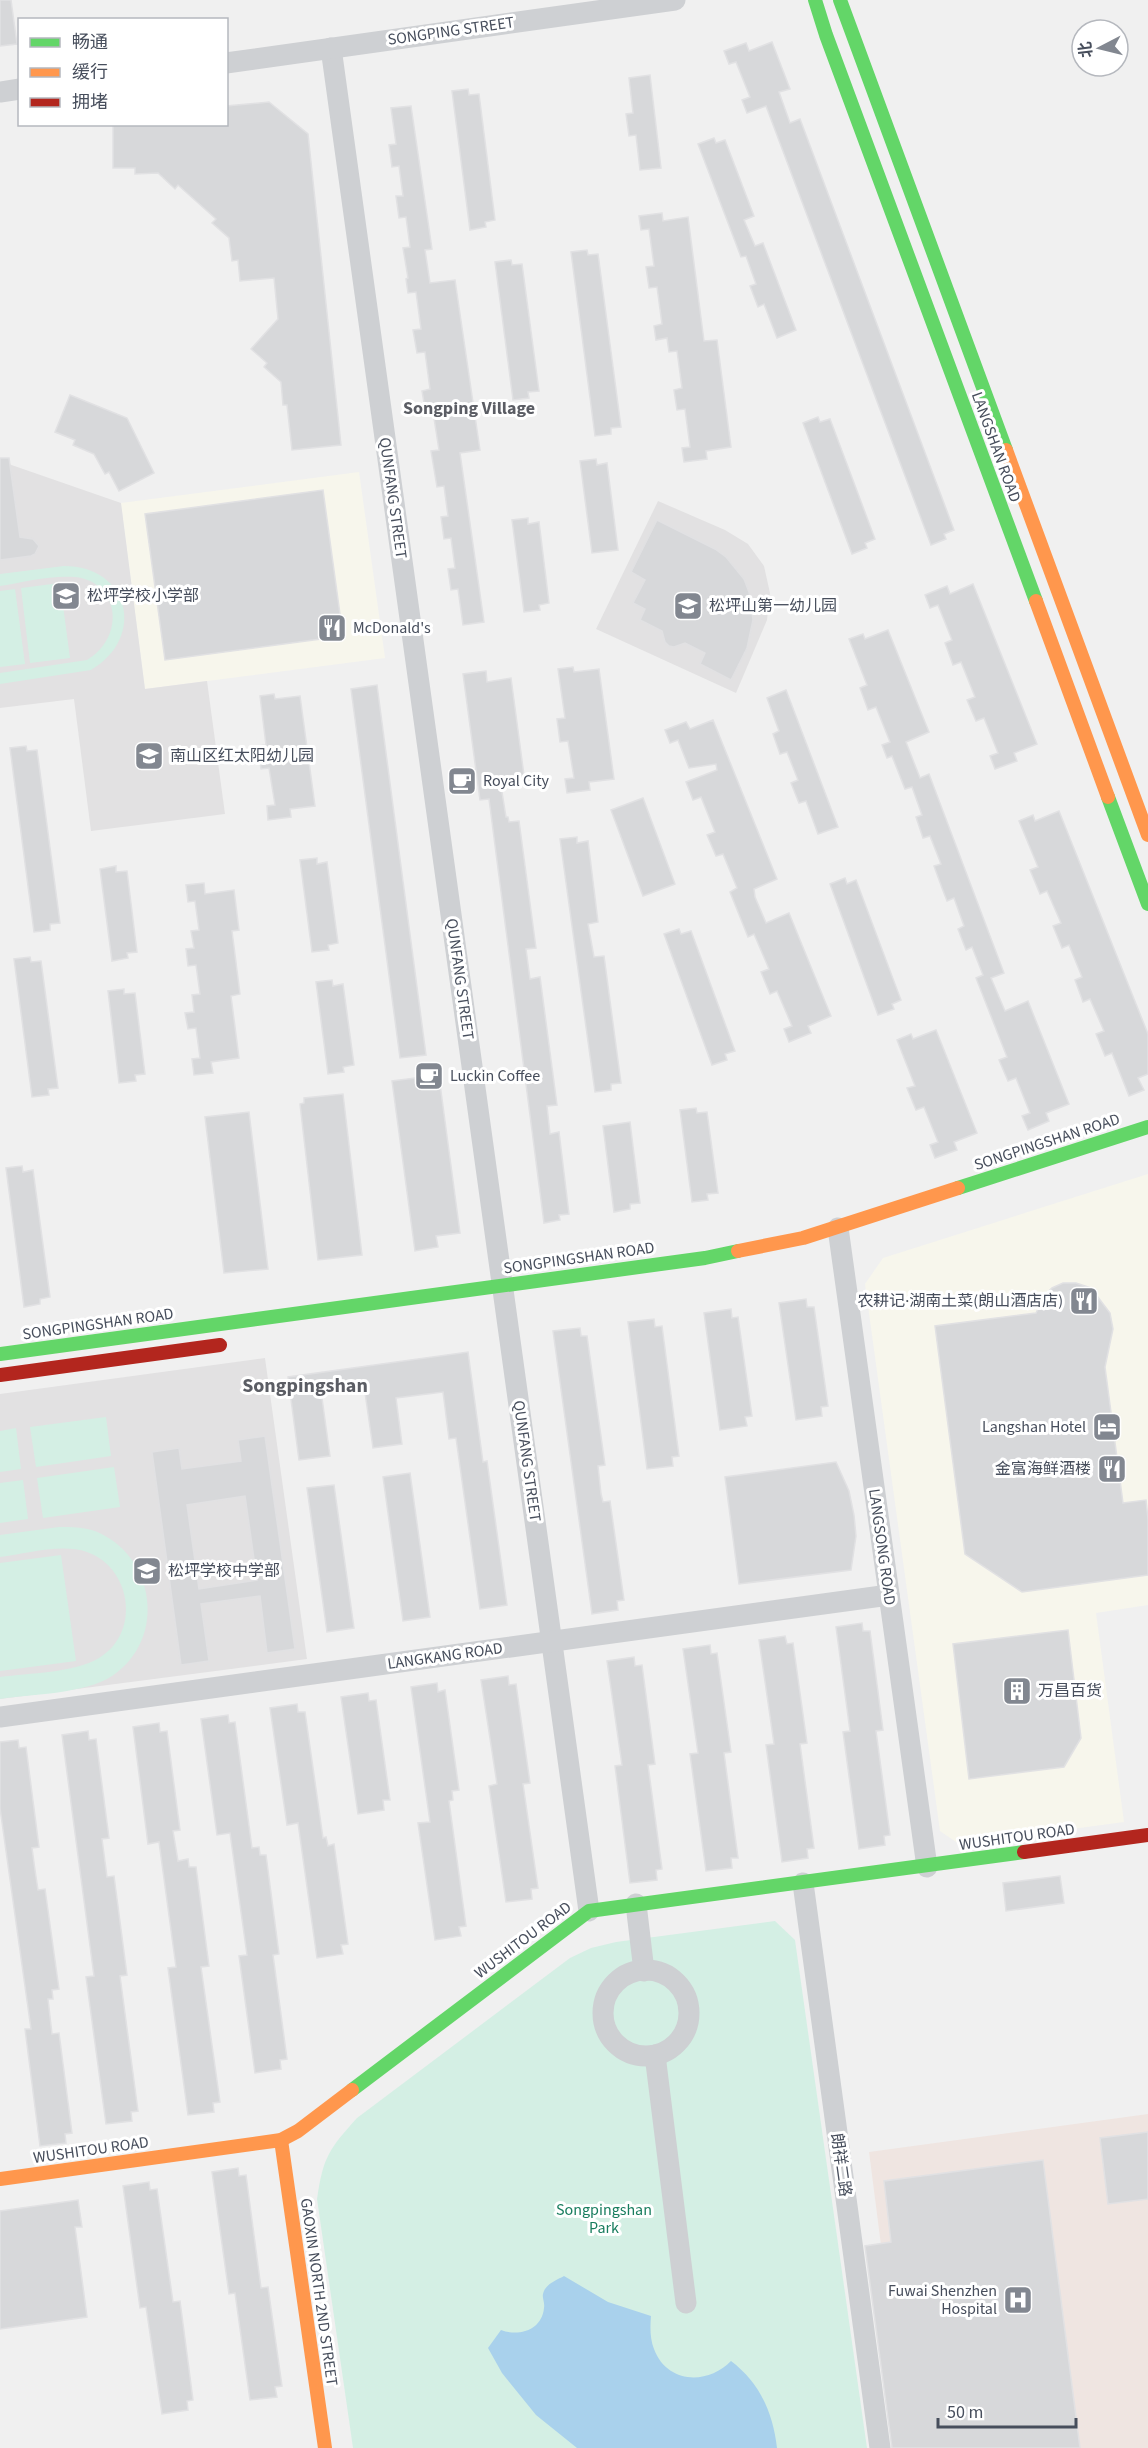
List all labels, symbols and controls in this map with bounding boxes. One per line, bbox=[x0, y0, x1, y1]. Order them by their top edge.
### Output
street label: SONGPING STREET bbox=[386, 11, 516, 51]
legend bbox=[18, 18, 228, 126]
north arrow bbox=[1070, 18, 1130, 78]
text: 畅通 bbox=[72, 30, 108, 55]
text: 北 bbox=[1074, 40, 1098, 59]
text: 缓行 bbox=[72, 60, 108, 85]
text: 拥堵 bbox=[72, 90, 108, 115]
street label: LANGSHAN ROAD bbox=[966, 389, 1026, 505]
district label: Songping Village bbox=[403, 396, 535, 421]
street label: QUNFANG STREET bbox=[374, 436, 412, 560]
school or university icon: 松坪学校小学部 bbox=[50, 580, 82, 612]
place label: 松坪学校小学部 bbox=[87, 585, 199, 607]
school or university icon: 松坪山第一幼儿园 bbox=[672, 590, 704, 622]
place label: 松坪山第一幼儿园 bbox=[709, 595, 837, 617]
restaurant icon: McDonald's bbox=[316, 612, 348, 644]
place label: McDonald's bbox=[353, 617, 431, 639]
school or university icon: 南山区红太阳幼儿园 bbox=[133, 740, 165, 772]
place label: 南山区红太阳幼儿园 bbox=[170, 745, 314, 767]
cafe icon: Royal City bbox=[446, 765, 478, 797]
place label: Royal City bbox=[483, 770, 550, 792]
street label: QUNFANG STREET bbox=[441, 917, 479, 1041]
cafe icon: Luckin Coffee bbox=[413, 1060, 445, 1092]
place label: Luckin Coffee bbox=[450, 1065, 540, 1087]
street label: SONGPINGSHAN ROAD bbox=[971, 1108, 1123, 1176]
street label: SONGPINGSHAN ROAD bbox=[502, 1236, 656, 1279]
restaurant icon: 农耕记·湖南土菜(朗山酒店店) bbox=[1068, 1285, 1100, 1317]
place label: 农耕记·湖南土菜(朗山酒店店) bbox=[857, 1290, 1063, 1312]
street label: SONGPINGSHAN ROAD bbox=[21, 1302, 175, 1345]
district label: Songpingshan bbox=[242, 1372, 368, 1400]
street label: QUNFANG STREET bbox=[508, 1399, 546, 1523]
hotel icon: Langshan Hotel bbox=[1091, 1411, 1123, 1443]
place label: Langshan Hotel bbox=[982, 1416, 1086, 1438]
restaurant icon: 金富海鲜酒楼 bbox=[1096, 1453, 1128, 1485]
place label: 金富海鲜酒楼 bbox=[995, 1458, 1091, 1480]
street label: LANGSONG ROAD bbox=[863, 1487, 901, 1607]
school or university icon: 松坪学校中学部 bbox=[131, 1555, 163, 1587]
place label: 松坪学校中学部 bbox=[168, 1560, 280, 1582]
street label: LANGKANG ROAD bbox=[386, 1637, 504, 1675]
building icon: 万昌百货 bbox=[1001, 1675, 1033, 1707]
place label: 万昌百货 bbox=[1038, 1680, 1102, 1702]
street label: WUSHITOU ROAD bbox=[958, 1818, 1076, 1856]
street label: WUSHITOU ROAD bbox=[470, 1896, 576, 1984]
street label: WUSHITOU ROAD bbox=[32, 2131, 150, 2169]
street label: 朗祥二路 bbox=[826, 2132, 856, 2198]
street label: GAOXIN NORTH 2ND STREET bbox=[295, 2197, 343, 2388]
park label: Songpingshan Park bbox=[556, 2199, 652, 2239]
place label: Fuwai Shenzhen Hospital bbox=[888, 2280, 997, 2320]
hospital icon: Fuwai Shenzhen Hospital bbox=[1002, 2284, 1034, 2316]
scale bar bbox=[938, 2391, 1076, 2429]
text: 50 m bbox=[947, 2400, 983, 2425]

